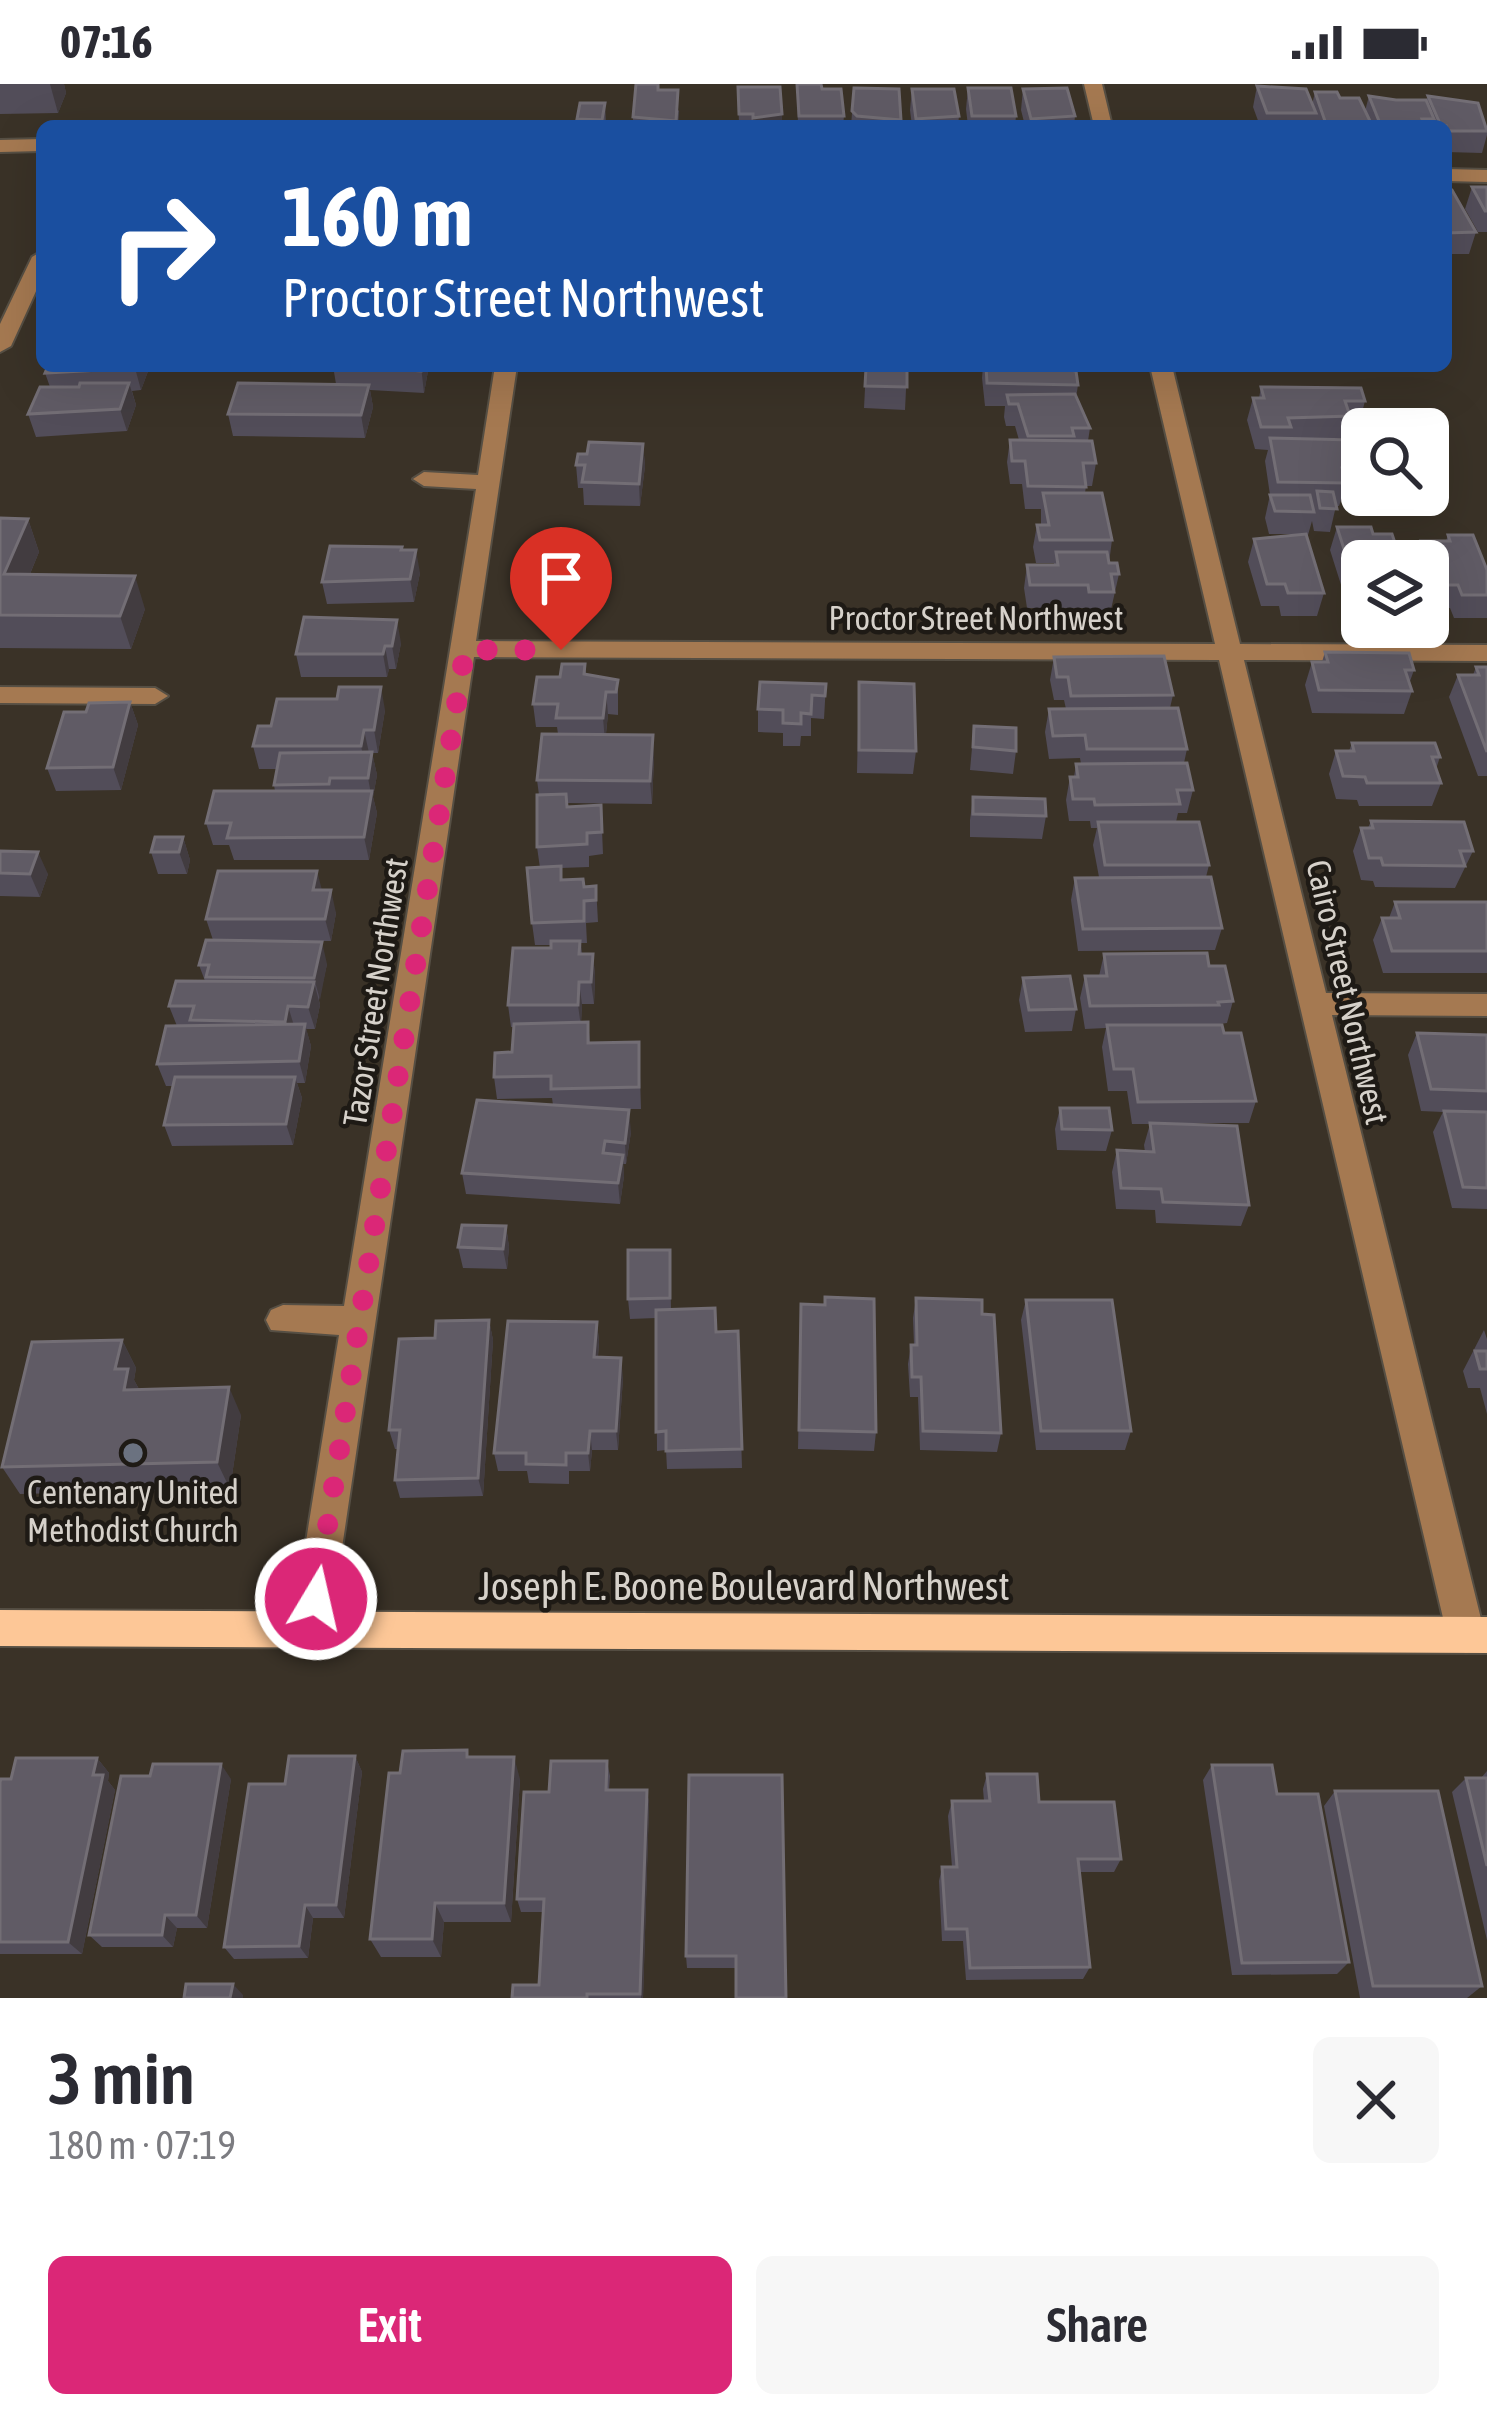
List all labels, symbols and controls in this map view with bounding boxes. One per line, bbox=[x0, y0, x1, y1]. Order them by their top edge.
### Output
text: 07:16 bbox=[60, 16, 153, 68]
icon: right bbox=[84, 168, 240, 324]
text: 160 m bbox=[282, 168, 472, 264]
text: Proctor Street Northwest bbox=[282, 267, 765, 328]
map controls bbox=[1341, 408, 1449, 648]
button: search bbox=[1341, 408, 1449, 516]
pin bbox=[510, 527, 612, 650]
button: layers bbox=[1341, 540, 1449, 648]
icon: arrive bbox=[528, 545, 594, 611]
street label: Proctor Street Northwest bbox=[829, 599, 1123, 637]
street label: Tazor Street Northwest bbox=[335, 855, 415, 1129]
street label: Cairo Street Northwest bbox=[1299, 856, 1397, 1128]
marker: Centenary United Methodist Church bbox=[120, 1440, 146, 1466]
place label: Centenary United Methodist Church bbox=[27, 1473, 239, 1549]
position arrow bbox=[253, 1536, 379, 1662]
street label: Joseph E. Boone Boulevard Northwest bbox=[478, 1564, 1010, 1608]
text: 3 min bbox=[48, 2037, 195, 2119]
button: close bbox=[1313, 2037, 1439, 2163]
text: 180 m · 07:19 bbox=[48, 2123, 236, 2167]
button: Exit bbox=[48, 2256, 732, 2394]
button: Share bbox=[756, 2256, 1439, 2394]

